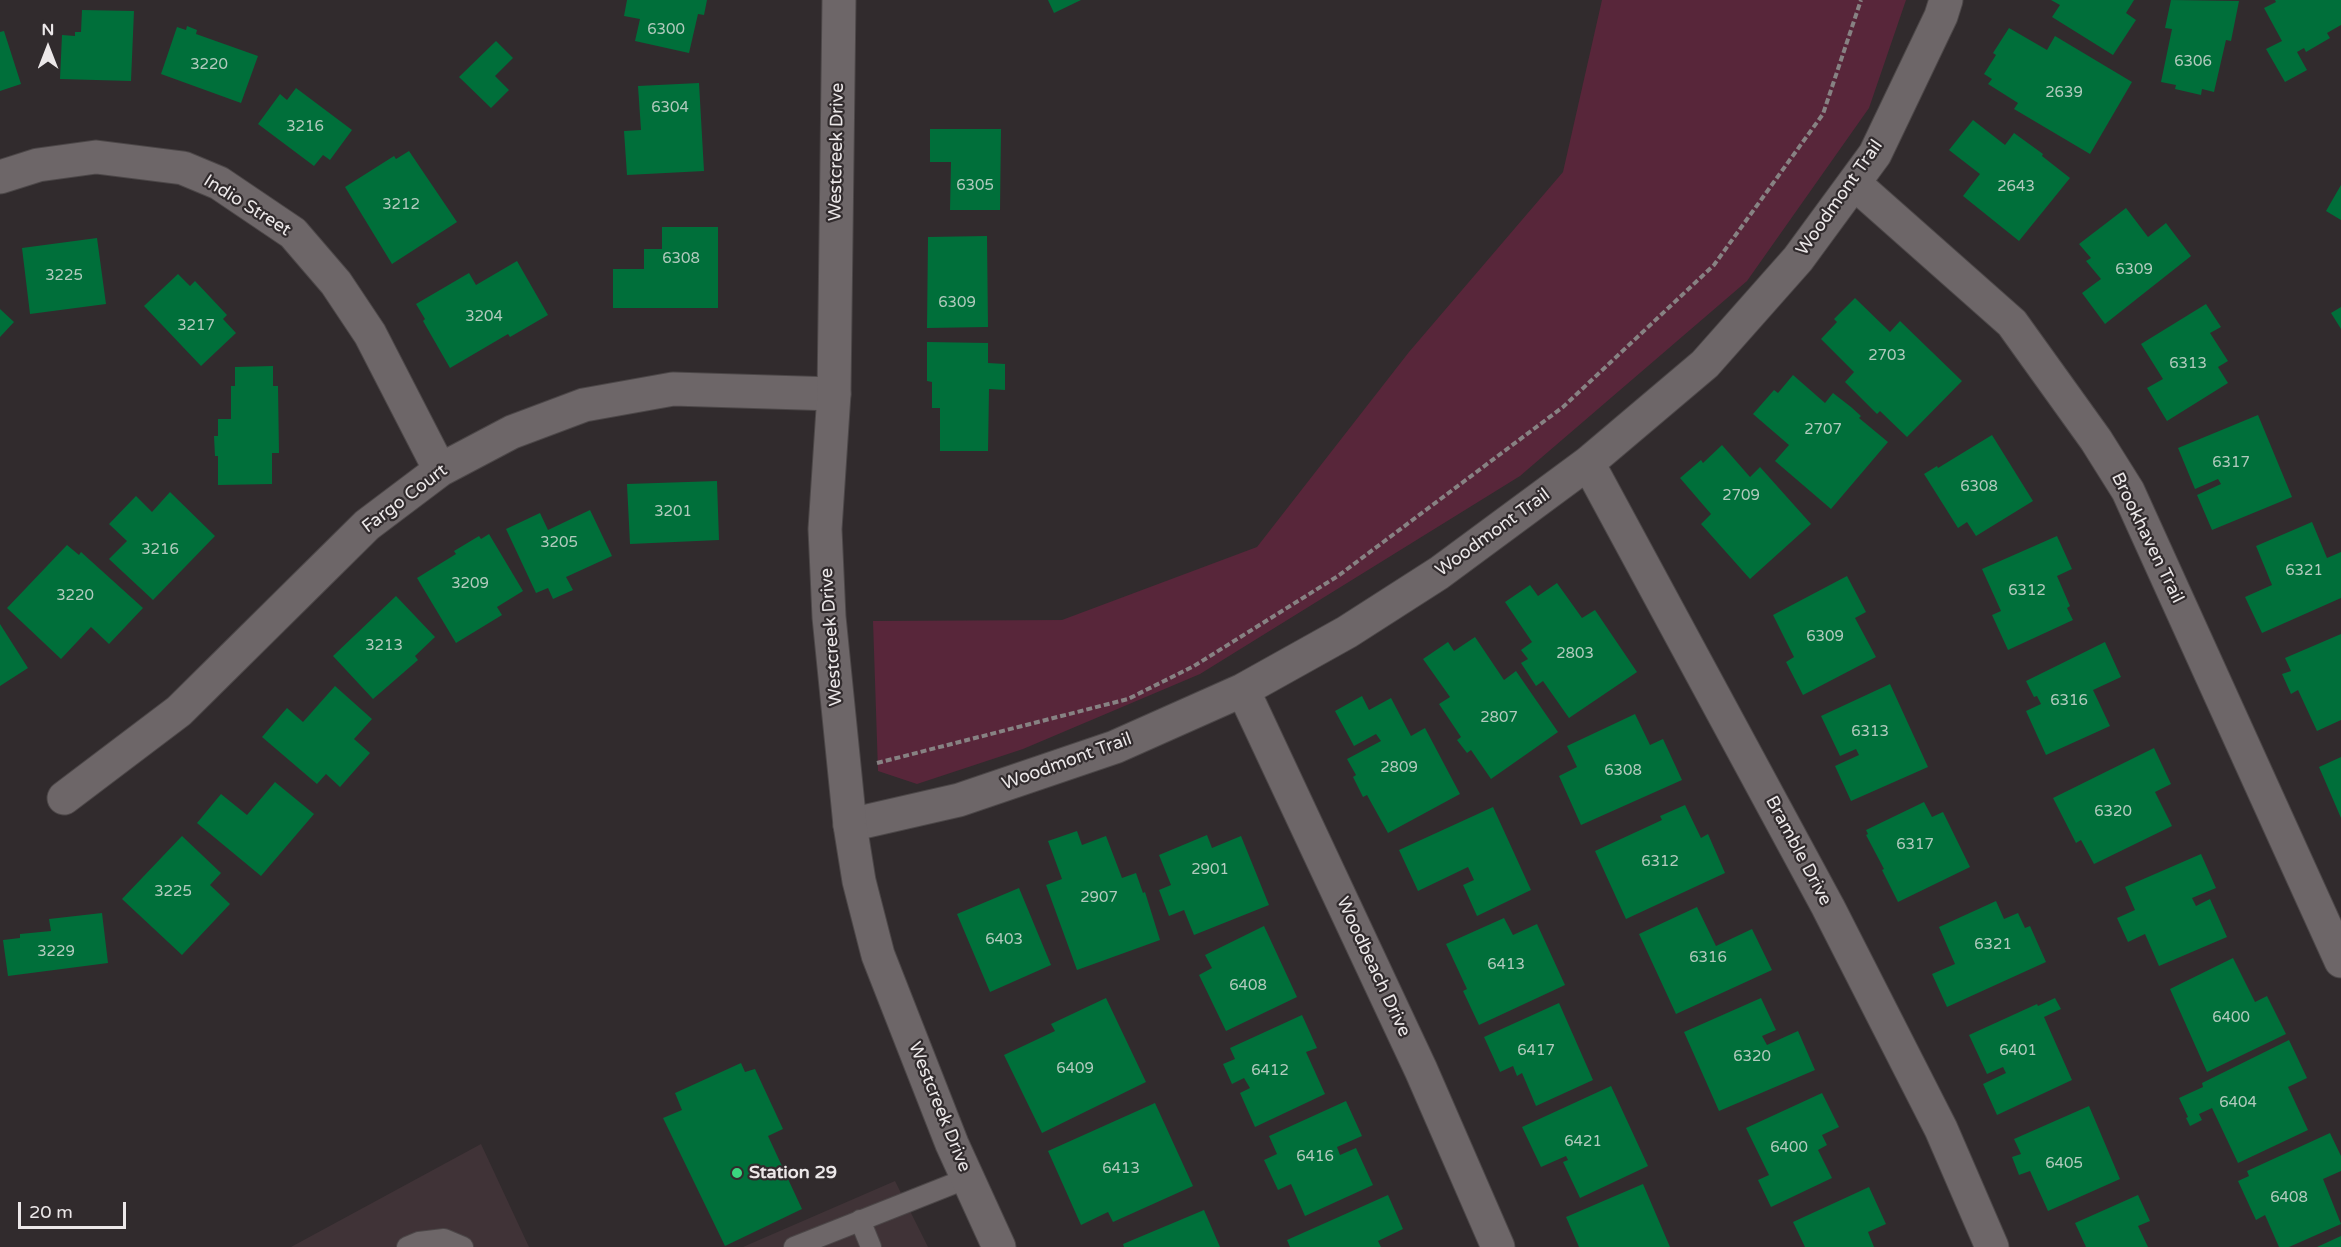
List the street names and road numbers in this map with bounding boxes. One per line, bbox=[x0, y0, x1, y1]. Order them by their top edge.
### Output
street label: Westcreek Drive bbox=[825, 83, 849, 221]
street label: Woodmont Trail bbox=[1792, 136, 1888, 260]
street label: Indio Street bbox=[199, 171, 295, 241]
street label: Fargo Court bbox=[358, 460, 452, 538]
street label: Brookhaven Trail bbox=[2106, 469, 2188, 607]
street label: Woodmont Trail bbox=[1432, 484, 1554, 582]
street label: Westcreek Drive bbox=[816, 567, 848, 707]
street label: Woodmont Trail bbox=[999, 729, 1135, 795]
street label: Bramble Drive bbox=[1760, 793, 1836, 909]
street label: Woodbeach Drive bbox=[1331, 894, 1415, 1040]
street label: Westcreek Drive bbox=[903, 1039, 975, 1175]

